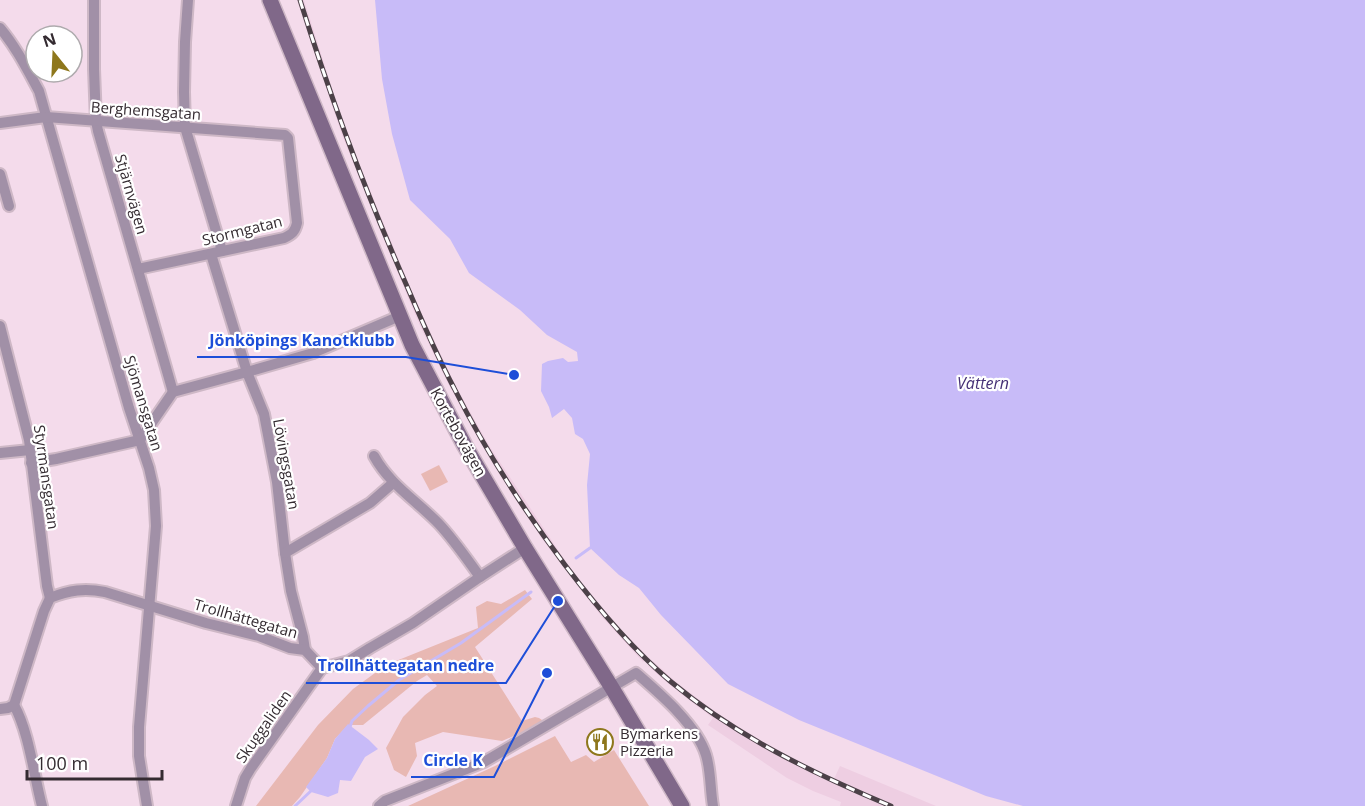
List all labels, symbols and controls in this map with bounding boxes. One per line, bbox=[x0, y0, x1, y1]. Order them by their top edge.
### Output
north arrow bbox=[24, 24, 84, 84]
text: N bbox=[40, 27, 59, 52]
street label: Berghemsgatan bbox=[90, 96, 202, 124]
street label: Stjärnvägen bbox=[111, 152, 153, 236]
street label: Stormgatan bbox=[200, 210, 284, 250]
callout: Jönköpings Kanotklubb bbox=[197, 323, 406, 357]
text: Jönköpings Kanotklubb bbox=[207, 329, 395, 351]
street label: Sjömansgatan bbox=[120, 353, 168, 453]
water label: Vättern bbox=[957, 372, 1009, 394]
street label: Kortebovägen bbox=[427, 384, 491, 480]
street label: Lövingsgatan bbox=[269, 417, 305, 511]
street label: Styrmansgatan bbox=[30, 424, 64, 530]
street label: Trollhättegatan bbox=[192, 594, 300, 642]
callout: Trollhättegatan nedre bbox=[306, 649, 506, 683]
text: Trollhättegatan nedre bbox=[318, 654, 494, 676]
street label: Skuggaliden bbox=[231, 686, 295, 766]
place label: Bymarkens Pizzeria bbox=[620, 723, 698, 760]
restaurant icon: Bymarkens Pizzeria bbox=[585, 727, 615, 757]
scale bar bbox=[27, 743, 162, 781]
callout: Circle K bbox=[411, 743, 494, 777]
text: Circle K bbox=[423, 749, 483, 771]
text: 100 m bbox=[36, 751, 88, 775]

